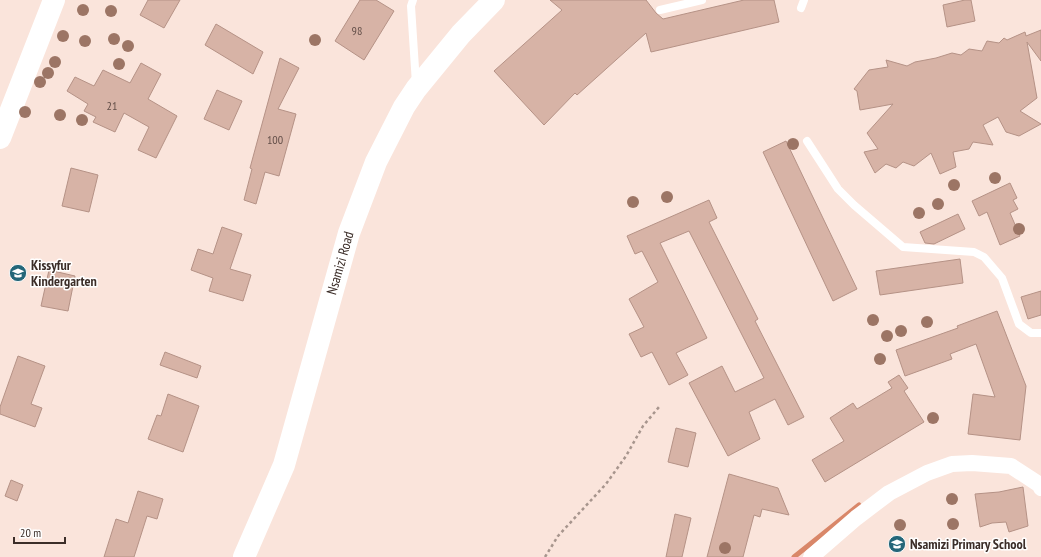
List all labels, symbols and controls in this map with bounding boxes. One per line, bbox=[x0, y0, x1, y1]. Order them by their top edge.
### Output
house number: 98 bbox=[352, 23, 362, 38]
house number: 21 bbox=[107, 98, 117, 113]
house number: 100 bbox=[267, 132, 283, 147]
street label: Nsamizi Road bbox=[322, 229, 358, 297]
place label: Kissyfur Kindergarten bbox=[31, 256, 97, 290]
school or university icon: Kissyfur Kindergarten bbox=[8, 263, 28, 283]
scale bar bbox=[14, 519, 65, 545]
text: 20 m bbox=[20, 525, 41, 540]
school or university icon: Nsamizi Primary School bbox=[887, 534, 907, 554]
place label: Nsamizi Primary School bbox=[910, 535, 1027, 553]

